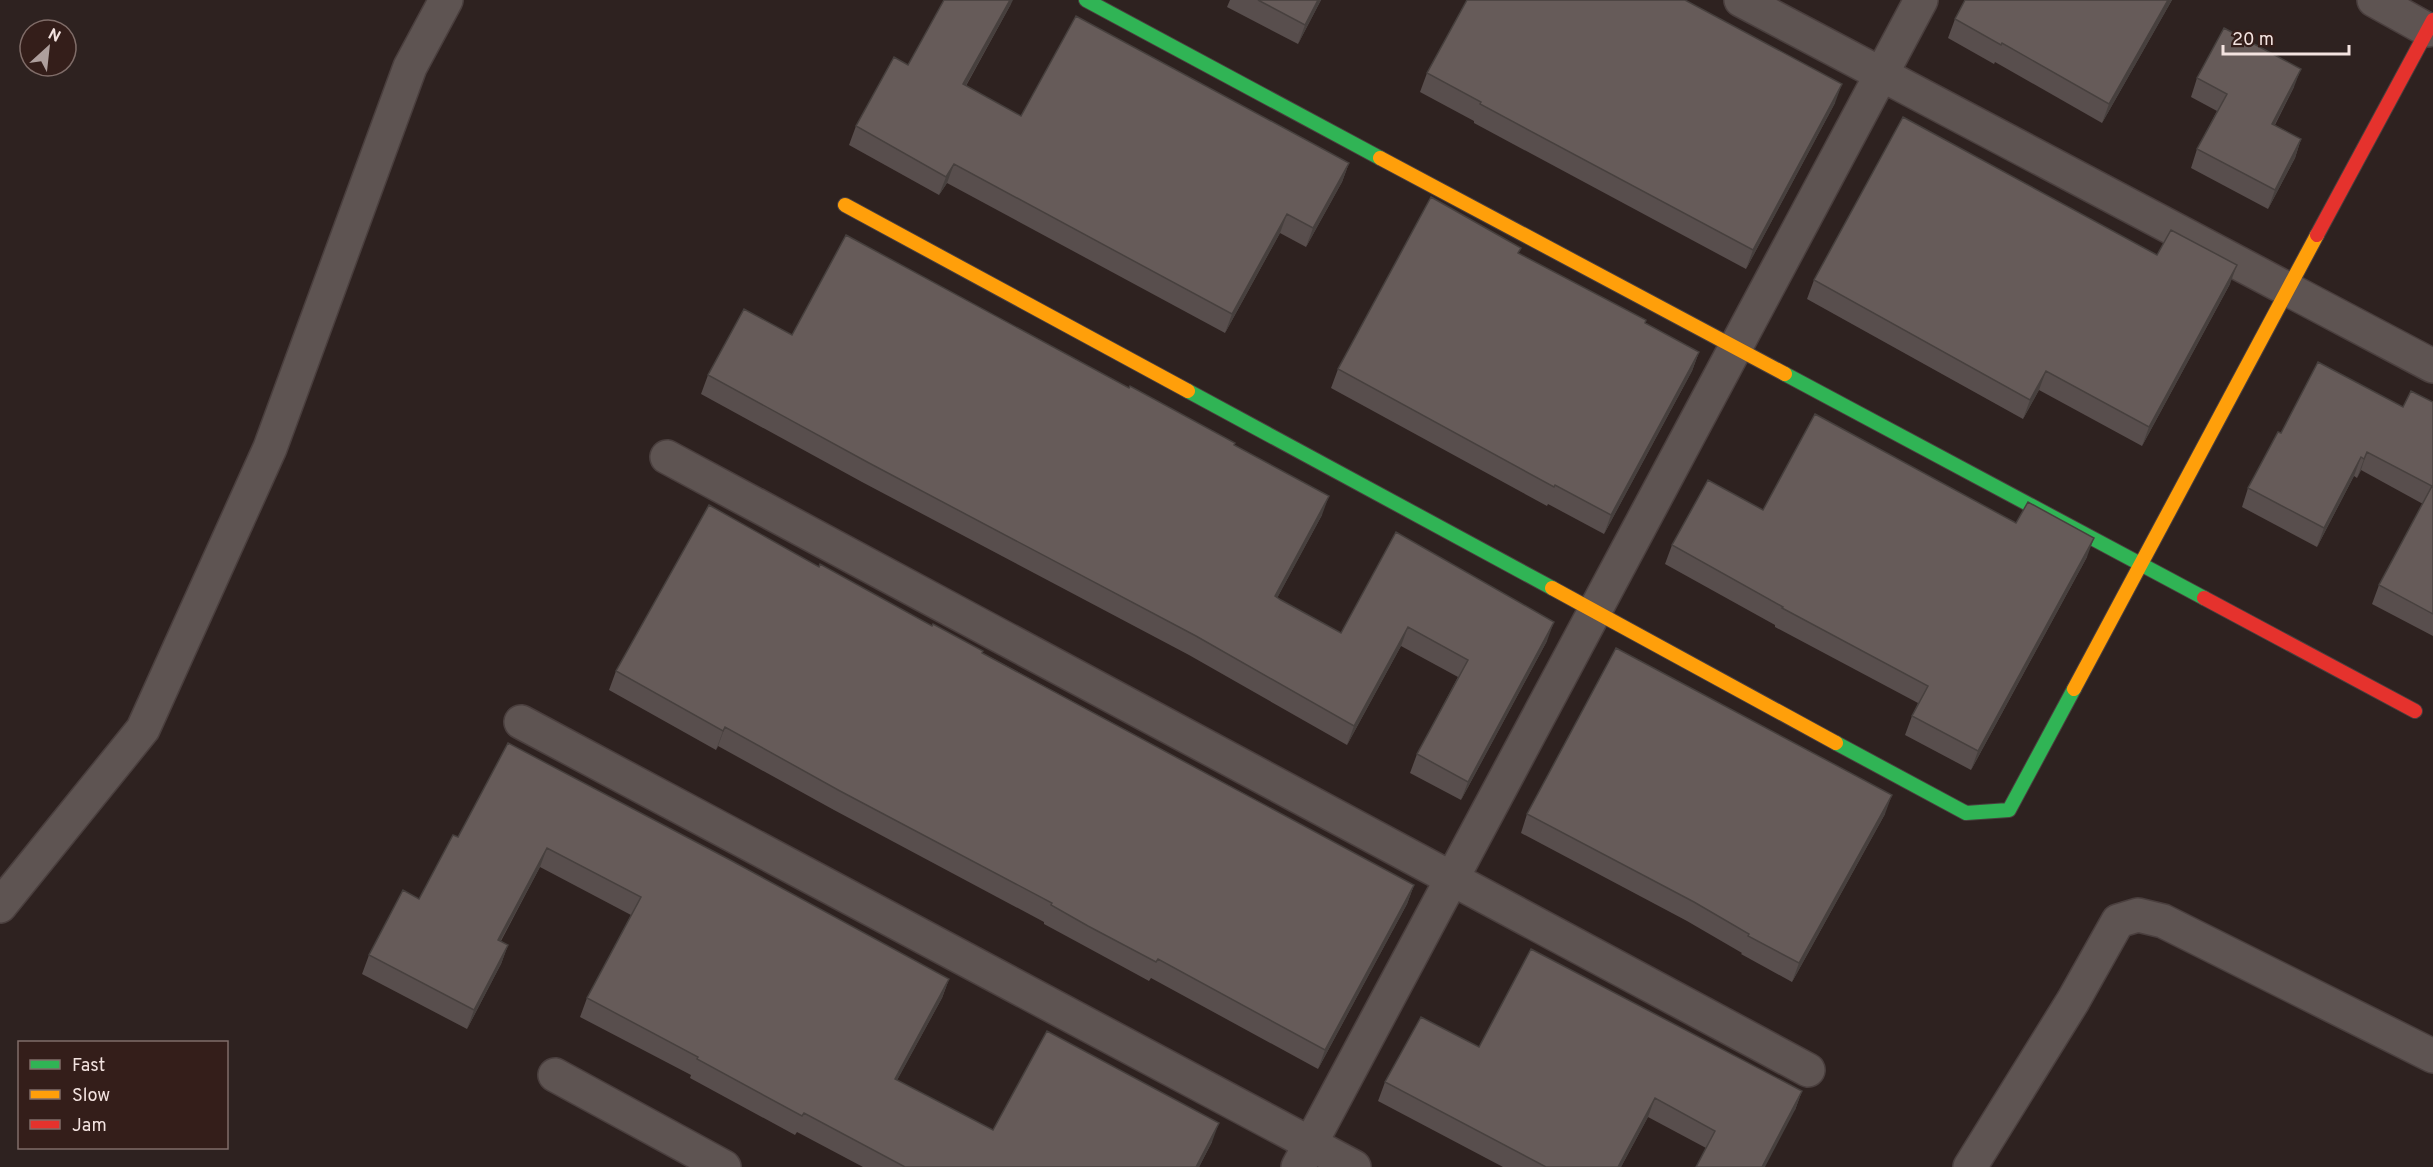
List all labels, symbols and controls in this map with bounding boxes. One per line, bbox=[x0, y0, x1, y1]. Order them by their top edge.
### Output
north arrow bbox=[18, 18, 78, 78]
scale bar bbox=[2223, 18, 2349, 56]
text: N bbox=[44, 25, 64, 48]
text: 20 m bbox=[2232, 29, 2274, 52]
legend bbox=[18, 1041, 228, 1149]
text: Fast bbox=[72, 1055, 105, 1078]
text: Slow bbox=[72, 1085, 110, 1108]
text: Jam bbox=[72, 1115, 107, 1138]

